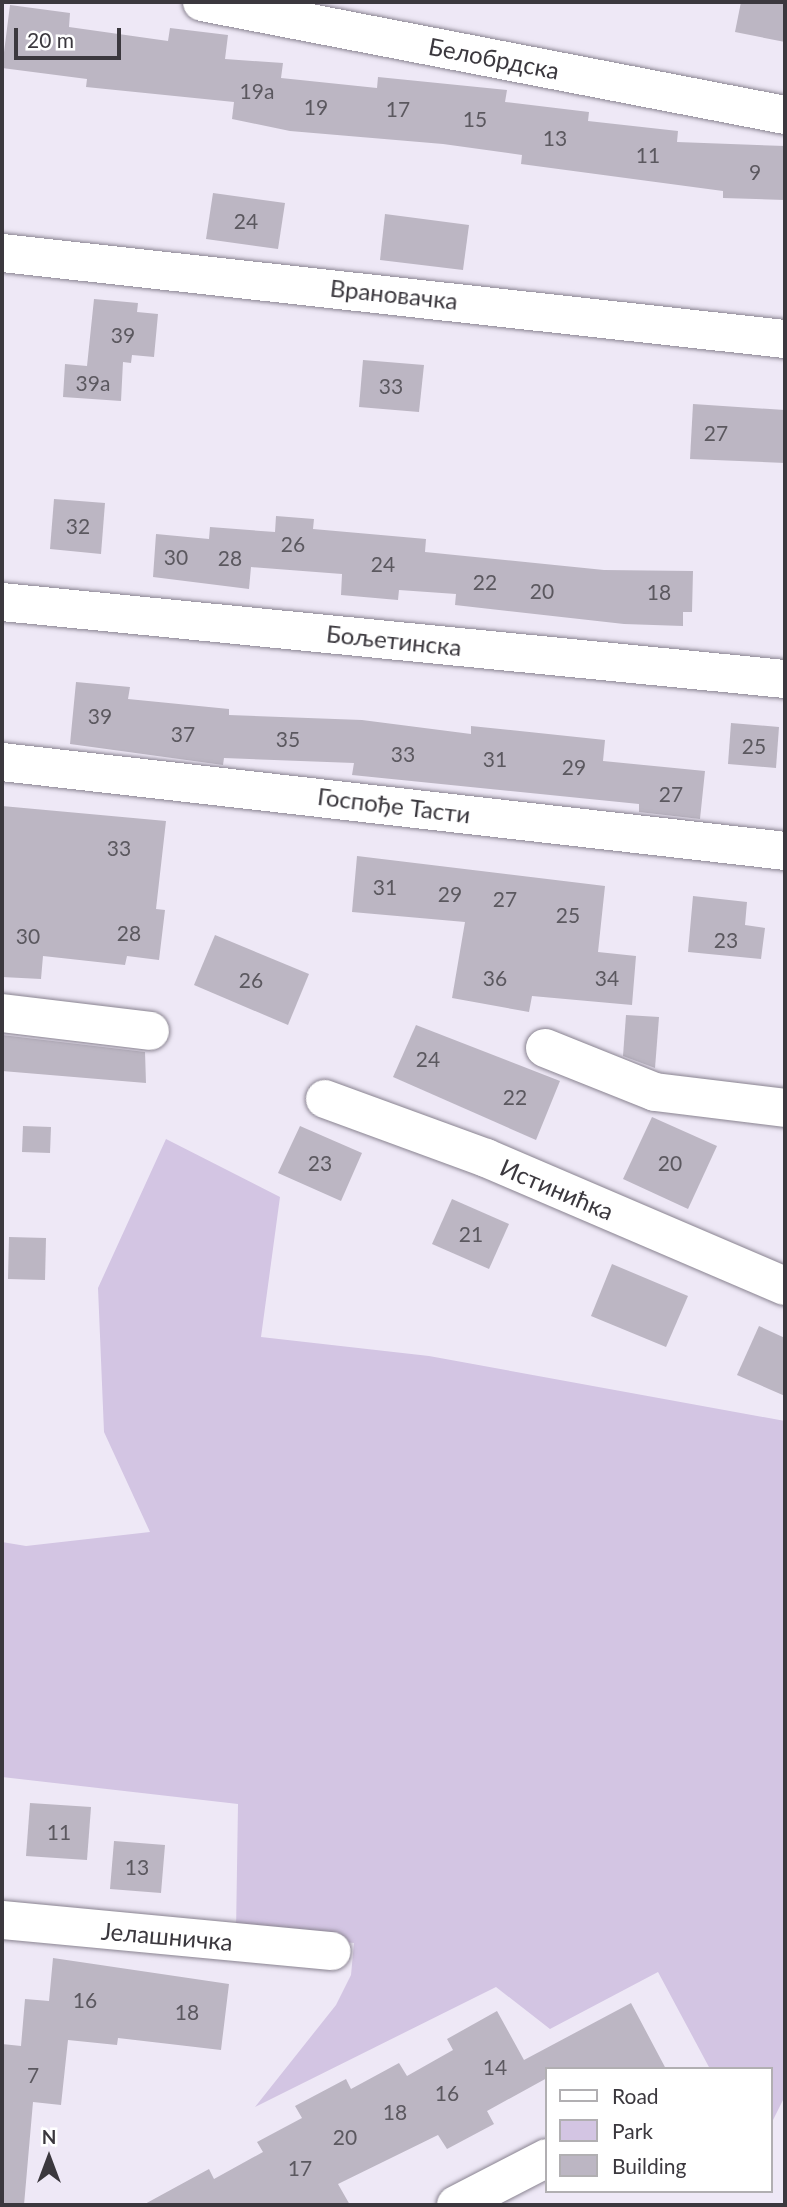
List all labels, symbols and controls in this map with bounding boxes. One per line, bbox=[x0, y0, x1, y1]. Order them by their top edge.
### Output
scale bar bbox=[18, 14, 124, 58]
text: 20 m bbox=[27, 27, 74, 52]
street label: Белобрдска bbox=[426, 31, 562, 85]
house number: 19a bbox=[240, 78, 274, 104]
house number: 19 bbox=[304, 94, 328, 120]
house number: 17 bbox=[386, 96, 410, 122]
house number: 15 bbox=[463, 106, 487, 132]
house number: 13 bbox=[543, 125, 567, 151]
house number: 11 bbox=[636, 142, 660, 168]
house number: 9 bbox=[749, 159, 761, 185]
house number: 24 bbox=[234, 208, 258, 234]
street label: Врановачка bbox=[329, 273, 459, 315]
house number: 39 bbox=[111, 322, 135, 348]
house number: 39a bbox=[76, 370, 110, 396]
house number: 33 bbox=[379, 373, 403, 399]
house number: 27 bbox=[704, 420, 728, 446]
house number: 32 bbox=[66, 513, 90, 539]
house number: 26 bbox=[281, 531, 305, 557]
house number: 30 bbox=[164, 544, 188, 570]
house number: 28 bbox=[218, 545, 242, 571]
house number: 24 bbox=[371, 551, 395, 577]
house number: 22 bbox=[473, 569, 497, 595]
house number: 20 bbox=[530, 578, 554, 604]
house number: 18 bbox=[647, 579, 671, 605]
street label: Бољетинска bbox=[325, 619, 463, 661]
house number: 39 bbox=[88, 703, 112, 729]
house number: 37 bbox=[171, 721, 195, 747]
house number: 35 bbox=[276, 726, 300, 752]
house number: 25 bbox=[742, 733, 766, 759]
house number: 33 bbox=[391, 741, 415, 767]
house number: 31 bbox=[483, 746, 507, 772]
house number: 29 bbox=[562, 754, 586, 780]
street label: Госпође Тасти bbox=[316, 781, 472, 829]
house number: 27 bbox=[659, 781, 683, 807]
house number: 33 bbox=[107, 835, 131, 861]
house number: 31 bbox=[373, 874, 397, 900]
house number: 29 bbox=[438, 881, 462, 907]
house number: 27 bbox=[493, 886, 517, 912]
house number: 25 bbox=[556, 902, 580, 928]
house number: 28 bbox=[117, 920, 141, 946]
house number: 30 bbox=[16, 923, 40, 949]
house number: 23 bbox=[714, 927, 738, 953]
house number: 36 bbox=[483, 965, 507, 991]
house number: 34 bbox=[595, 965, 619, 991]
house number: 26 bbox=[239, 967, 263, 993]
house number: 24 bbox=[416, 1046, 440, 1072]
house number: 22 bbox=[503, 1084, 527, 1110]
house number: 23 bbox=[308, 1150, 332, 1176]
house number: 20 bbox=[658, 1150, 682, 1176]
street label: Истинићка bbox=[496, 1152, 618, 1226]
house number: 21 bbox=[459, 1221, 483, 1247]
house number: 11 bbox=[47, 1819, 71, 1845]
house number: 13 bbox=[125, 1854, 149, 1880]
street label: Јелашничка bbox=[100, 1916, 234, 1956]
house number: 16 bbox=[73, 1987, 97, 2013]
house number: 18 bbox=[175, 1999, 199, 2025]
house number: 14 bbox=[483, 2054, 507, 2080]
house number: 7 bbox=[27, 2062, 39, 2088]
legend bbox=[546, 2067, 773, 2193]
house number: 16 bbox=[435, 2080, 459, 2106]
text: Road bbox=[612, 2083, 659, 2108]
house number: 18 bbox=[383, 2099, 407, 2125]
text: Park bbox=[612, 2118, 653, 2143]
north arrow bbox=[14, 2123, 84, 2193]
house number: 20 bbox=[333, 2124, 357, 2150]
text: N bbox=[42, 2125, 56, 2148]
text: Building bbox=[612, 2153, 687, 2178]
house number: 17 bbox=[288, 2155, 312, 2181]

